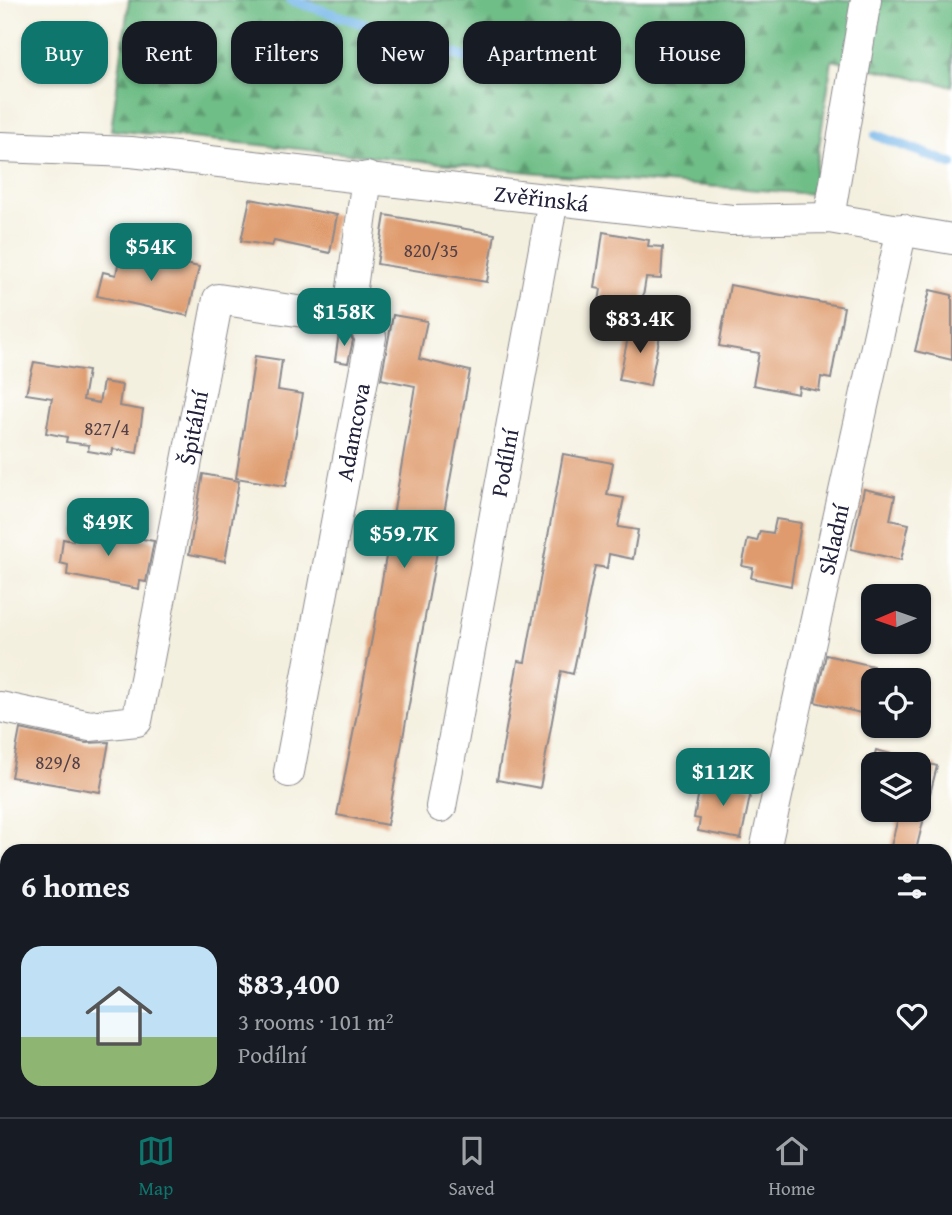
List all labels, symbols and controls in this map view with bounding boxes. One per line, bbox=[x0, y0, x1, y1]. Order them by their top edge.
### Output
chip: Buy bbox=[21, 21, 108, 84]
chip: Rent bbox=[122, 21, 217, 84]
chip: Filters bbox=[231, 21, 343, 84]
chip: New bbox=[357, 21, 449, 84]
chip: Apartment bbox=[463, 21, 621, 84]
chip: House bbox=[635, 21, 745, 84]
street label: Zvěřinská bbox=[492, 176, 591, 220]
pin: $54K bbox=[110, 224, 192, 283]
text: $54K bbox=[126, 229, 176, 262]
house number: 820/35 bbox=[404, 236, 458, 264]
pin: $158K bbox=[295, 288, 393, 348]
text: $158K bbox=[313, 294, 375, 327]
pin: $83.4K bbox=[583, 296, 697, 355]
text: $83.4K bbox=[606, 301, 674, 334]
street label: Adamcova bbox=[327, 380, 378, 484]
street label: Špitální bbox=[170, 387, 216, 467]
house number: 827/4 bbox=[84, 414, 130, 442]
street label: Podílní bbox=[482, 425, 527, 500]
pin: $49K bbox=[67, 498, 149, 558]
street label: Skladní bbox=[809, 500, 857, 578]
text: $49K bbox=[83, 504, 133, 537]
pin: $59.7K bbox=[347, 510, 461, 570]
text: $59.7K bbox=[370, 516, 438, 549]
north arrow bbox=[861, 584, 931, 654]
map controls bbox=[861, 584, 931, 822]
button: locate bbox=[861, 668, 931, 738]
house number: 829/8 bbox=[35, 748, 81, 776]
pin: $112K bbox=[674, 748, 772, 808]
button: layers bbox=[861, 752, 931, 822]
text: $112K bbox=[692, 754, 754, 787]
text: 6 homes bbox=[21, 864, 130, 908]
icon: filters bbox=[893, 867, 931, 905]
text: $83,400 bbox=[238, 961, 340, 1005]
icon: home bbox=[77, 974, 161, 1058]
icon: heart bbox=[893, 997, 931, 1035]
text: 3 rooms · 101 m² bbox=[238, 1005, 393, 1038]
text: Podílní bbox=[238, 1038, 307, 1071]
tab: Map bbox=[137, 1132, 175, 1202]
tab: Saved bbox=[449, 1132, 495, 1202]
tab: Home bbox=[768, 1132, 815, 1202]

